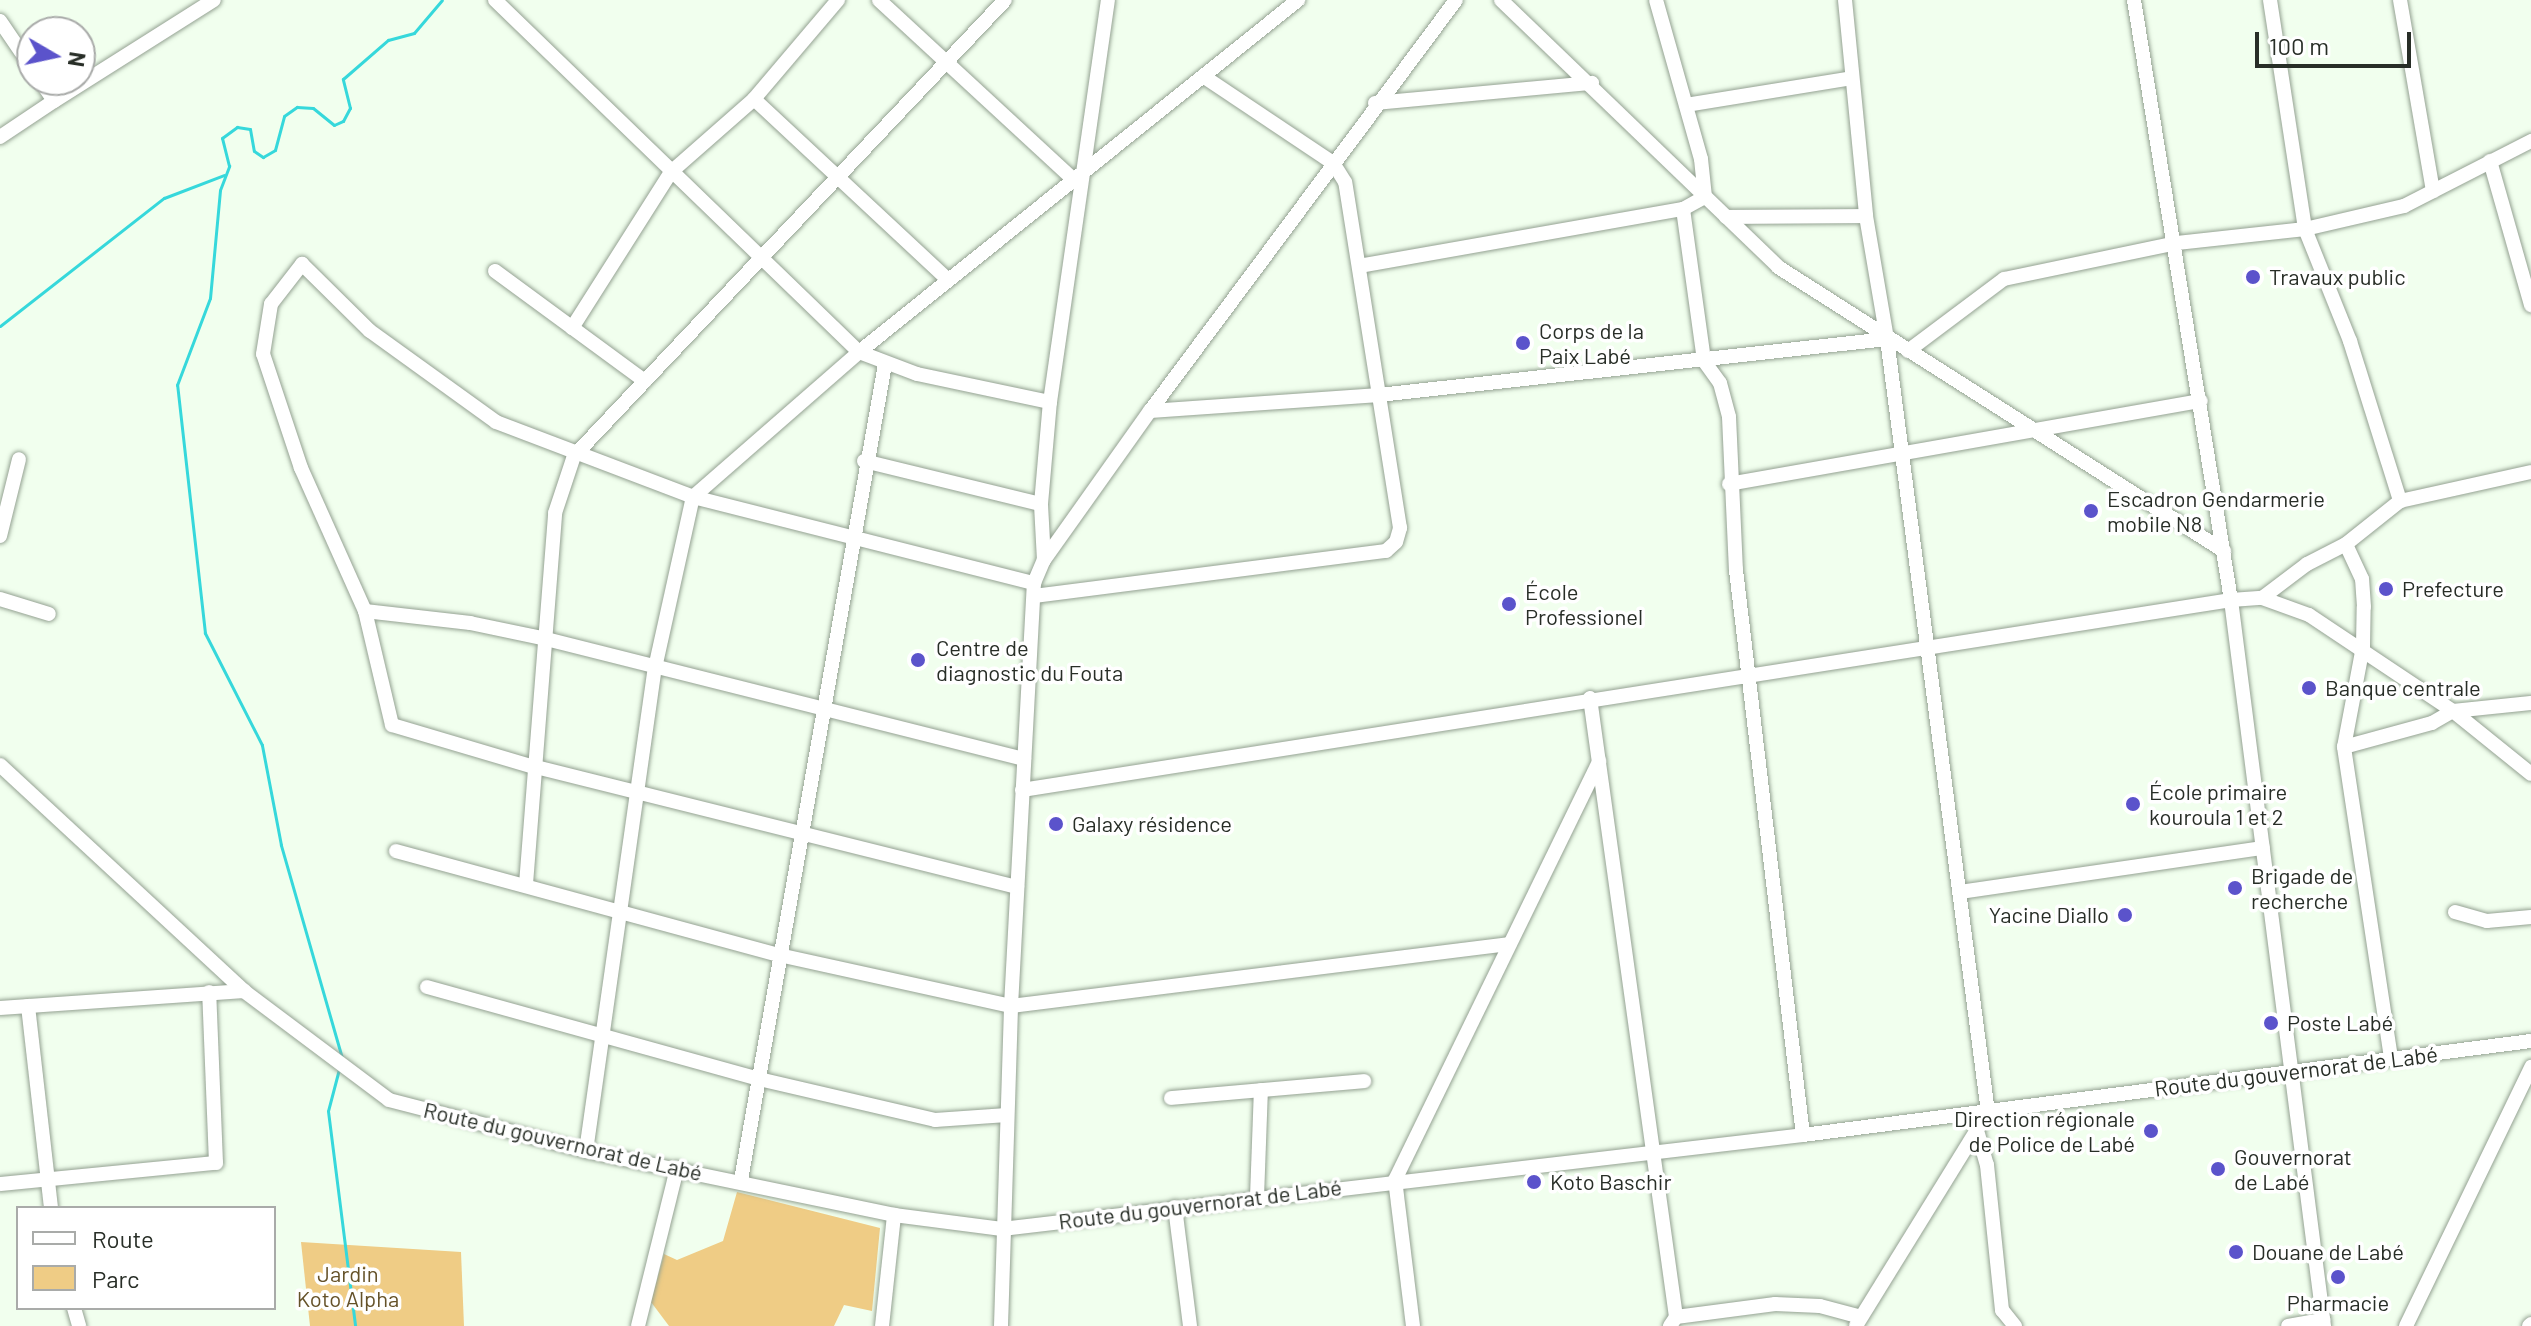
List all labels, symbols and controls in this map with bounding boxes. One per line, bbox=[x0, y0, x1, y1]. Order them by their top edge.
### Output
north arrow bbox=[16, 16, 96, 96]
scale bar bbox=[2259, 16, 2415, 66]
text: 100 m bbox=[2269, 31, 2329, 60]
text: N bbox=[64, 50, 92, 69]
place label: Travaux public bbox=[2269, 264, 2406, 290]
marker: Travaux public bbox=[2244, 268, 2262, 286]
place label: Corps de la Paix Labé bbox=[1539, 317, 1644, 368]
marker: Corps de la Paix Labé bbox=[1514, 334, 1532, 352]
place label: Escadron Gendarmerie mobile N8 bbox=[2107, 485, 2325, 536]
marker: Escadron Gendarmerie mobile N8 bbox=[2082, 502, 2100, 520]
place label: Prefecture bbox=[2402, 576, 2504, 602]
place label: École Professionel bbox=[1525, 578, 1643, 630]
marker: Prefecture bbox=[2377, 580, 2395, 598]
marker: École Professionel bbox=[1500, 595, 1518, 613]
place label: Centre de diagnostic du Fouta bbox=[936, 634, 1123, 686]
marker: Centre de diagnostic du Fouta bbox=[907, 649, 929, 671]
place label: Banque centrale bbox=[2325, 675, 2481, 701]
marker: Banque centrale bbox=[2300, 679, 2318, 697]
place label: École primaire kouroula 1 et 2 bbox=[2149, 778, 2287, 830]
marker: École primaire kouroula 1 et 2 bbox=[2124, 795, 2142, 813]
place label: Galaxy résidence bbox=[1072, 811, 1232, 837]
marker: Galaxy résidence bbox=[1047, 815, 1065, 833]
place label: Brigade de recherche bbox=[2251, 862, 2353, 914]
marker: Brigade de recherche bbox=[2226, 879, 2244, 897]
place label: Yacine Diallo bbox=[1989, 902, 2109, 928]
marker: Yacine Diallo bbox=[2116, 906, 2134, 924]
place label: Poste Labé bbox=[2287, 1010, 2393, 1036]
marker: Poste Labé bbox=[2262, 1014, 2280, 1032]
street label: Route du gouvernorat de Labé bbox=[2153, 1041, 2439, 1101]
street label: Route du gouvernorat de Labé bbox=[421, 1096, 705, 1186]
place label: Direction régionale de Police de Labé bbox=[1954, 1105, 2135, 1156]
marker: Direction régionale de Police de Labé bbox=[2142, 1122, 2160, 1140]
place label: Gouvernorat de Labé bbox=[2234, 1143, 2352, 1194]
marker: Gouvernorat de Labé bbox=[2209, 1160, 2227, 1178]
place label: Koto Baschir bbox=[1550, 1169, 1671, 1195]
marker: Koto Baschir bbox=[1525, 1173, 1543, 1191]
street label: Route du gouvernorat de Labé bbox=[1057, 1174, 1343, 1234]
legend bbox=[16, 1206, 276, 1310]
text: Route bbox=[92, 1224, 154, 1253]
place label: Douane de Labé bbox=[2252, 1239, 2404, 1265]
marker: Douane de Labé bbox=[2227, 1243, 2245, 1261]
park label: Jardin Koto Alpha bbox=[297, 1260, 399, 1312]
text: Parc bbox=[92, 1264, 140, 1293]
marker: Pharmacie bbox=[2329, 1268, 2347, 1286]
place label: Pharmacie bbox=[2287, 1290, 2389, 1316]

